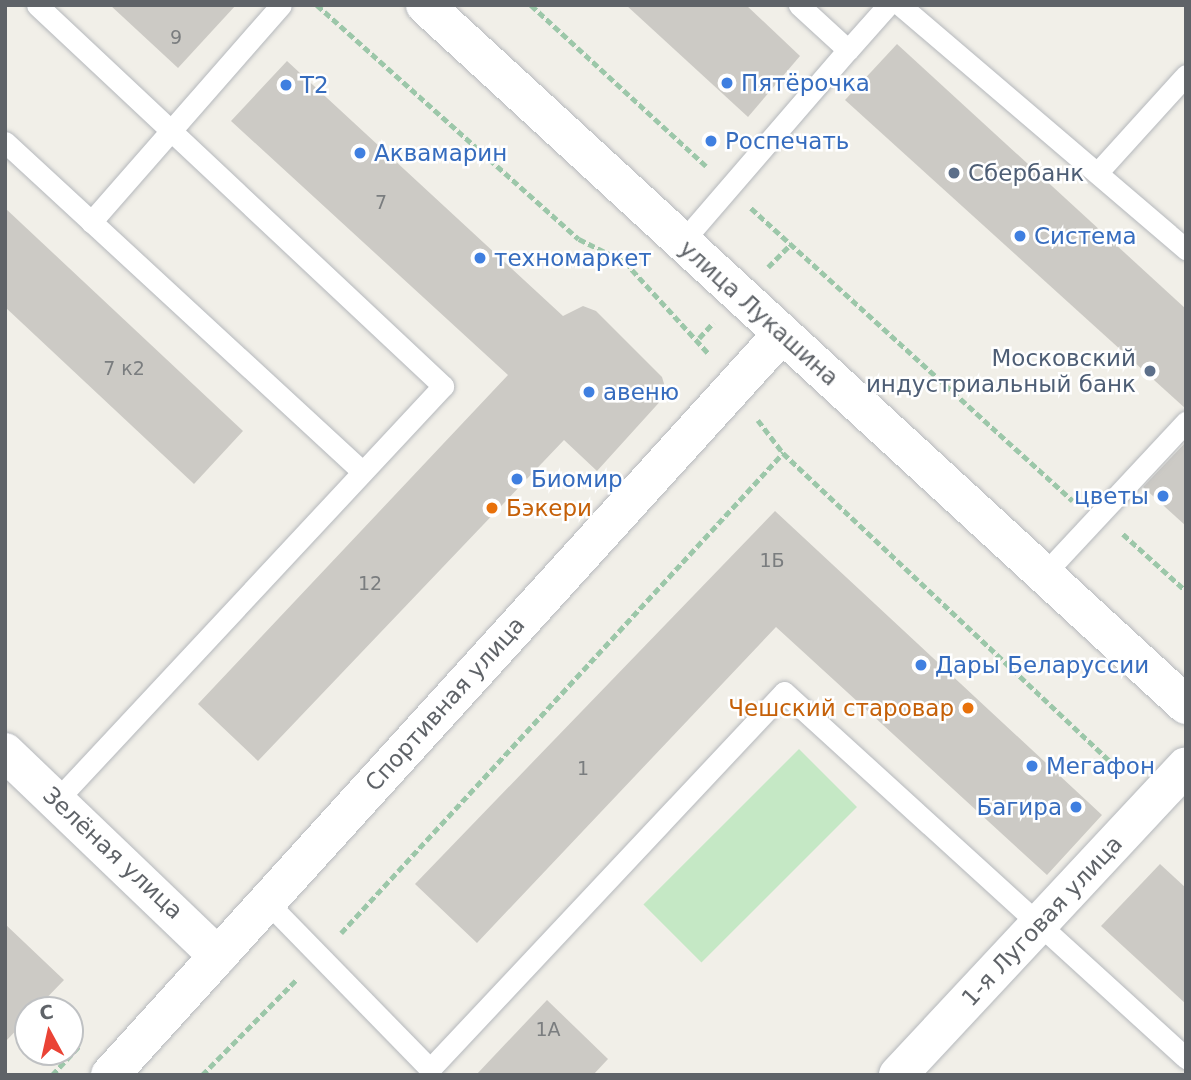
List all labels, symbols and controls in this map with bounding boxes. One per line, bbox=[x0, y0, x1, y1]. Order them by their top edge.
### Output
house number: 9 bbox=[170, 27, 182, 49]
place label: Пятёрочка bbox=[741, 69, 870, 97]
place label: T2 bbox=[300, 71, 329, 99]
marker: Пятёрочка bbox=[719, 75, 735, 91]
marker: T2 bbox=[278, 77, 294, 93]
place label: Роспечать bbox=[725, 127, 849, 155]
marker: Роспечать bbox=[703, 133, 719, 149]
place label: Аквамарин bbox=[374, 139, 507, 167]
marker: Аквамарин bbox=[352, 145, 368, 161]
place label: Сбербанк bbox=[968, 159, 1084, 187]
marker: Сбербанк bbox=[946, 165, 962, 181]
house number: 7 bbox=[375, 192, 387, 214]
place label: Система bbox=[1034, 222, 1137, 250]
marker: Система bbox=[1012, 228, 1028, 244]
street label: улица Лукашина bbox=[674, 234, 844, 392]
place label: техномаркет bbox=[494, 244, 652, 272]
marker: техномаркет bbox=[472, 250, 488, 266]
place label: Московский индустриальный банк bbox=[866, 344, 1136, 398]
house number: 7 к2 bbox=[103, 358, 145, 380]
marker: Московский индустриальный банк bbox=[1142, 363, 1158, 379]
place label: авеню bbox=[603, 378, 679, 406]
marker: авеню bbox=[581, 384, 597, 400]
place label: Биомир bbox=[531, 465, 623, 493]
marker: Биомир bbox=[509, 471, 525, 487]
place label: цветы bbox=[1074, 482, 1149, 510]
marker: цветы bbox=[1155, 488, 1171, 504]
place label: Бэкери bbox=[506, 494, 592, 522]
marker: Бэкери bbox=[484, 500, 500, 516]
house number: 1Б bbox=[759, 550, 785, 572]
house number: 12 bbox=[358, 573, 382, 595]
street label: Спортивная улица bbox=[359, 611, 531, 797]
place label: Дары Беларуссии bbox=[935, 651, 1149, 679]
marker: Дары Беларуссии bbox=[913, 657, 929, 673]
place label: Чешский старовар bbox=[728, 694, 954, 722]
marker: Чешский старовар bbox=[960, 700, 976, 716]
place label: Мегафон bbox=[1046, 752, 1155, 780]
house number: 1 bbox=[577, 758, 589, 780]
marker: Мегафон bbox=[1024, 758, 1040, 774]
street label: Зелёная улица bbox=[37, 781, 189, 925]
place label: Багира bbox=[976, 793, 1062, 821]
marker: Багира bbox=[1068, 799, 1084, 815]
street label: 1-я Луговая улица bbox=[956, 830, 1128, 1012]
north arrow bbox=[14, 996, 84, 1066]
text: С bbox=[38, 1000, 55, 1024]
house number: 1А bbox=[535, 1019, 561, 1041]

